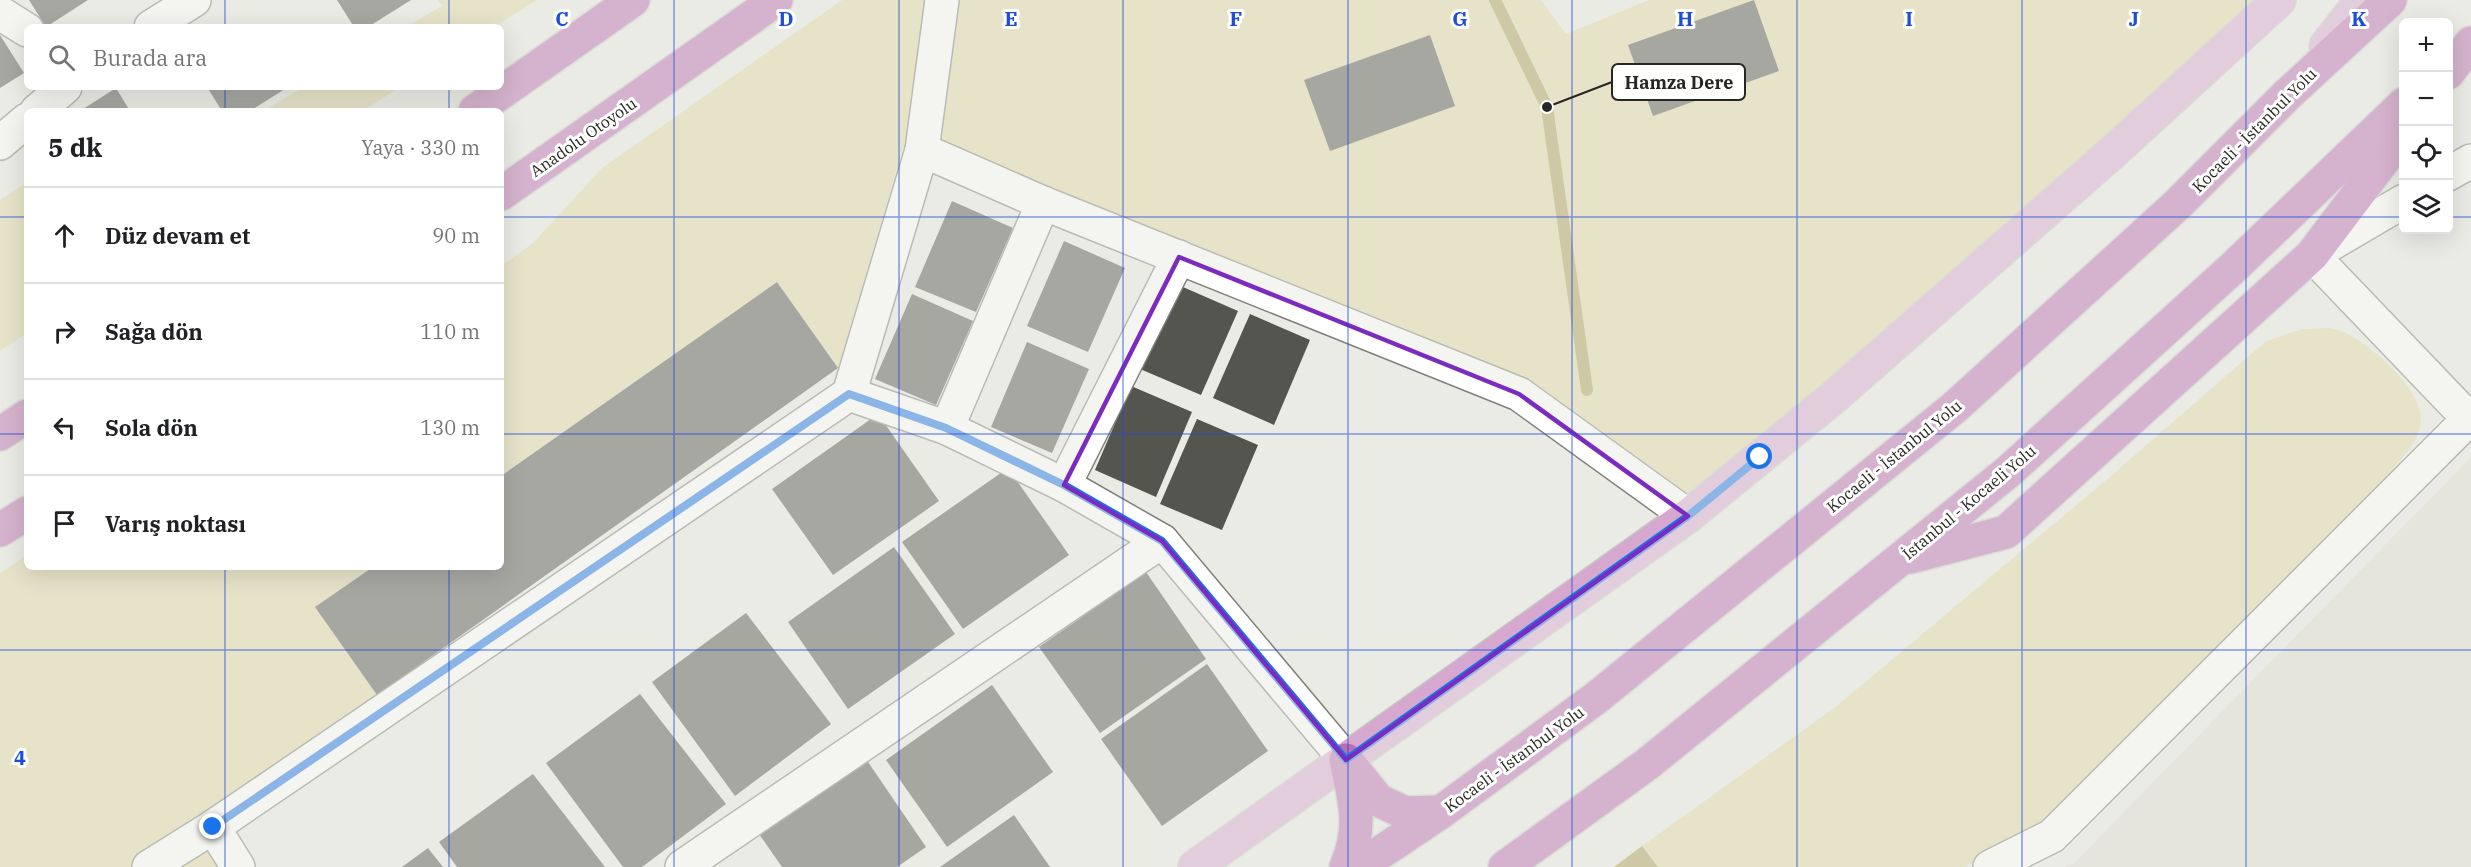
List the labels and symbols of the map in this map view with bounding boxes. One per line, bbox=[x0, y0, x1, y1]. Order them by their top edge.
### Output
text: C bbox=[555, 5, 569, 32]
text: D bbox=[778, 5, 794, 32]
text: E bbox=[1004, 5, 1018, 32]
text: F bbox=[1230, 5, 1242, 32]
text: G bbox=[1452, 5, 1468, 32]
text: H bbox=[1677, 5, 1693, 32]
text: I bbox=[1905, 5, 1913, 32]
text: J bbox=[2129, 5, 2139, 32]
text: K bbox=[2351, 5, 2367, 32]
callout: Hamza Dere bbox=[1612, 64, 1745, 100]
street label: Kocaeli - İstanbul Yolu bbox=[2188, 64, 2320, 196]
text: Hamza Dere bbox=[1625, 71, 1733, 94]
street label: Anadolu Otoyolu bbox=[526, 93, 640, 181]
street label: Kocaeli - İstanbul Yolu bbox=[1823, 395, 1966, 517]
street label: İstanbul - Kocaeli Yolu bbox=[1898, 440, 2040, 564]
route start bbox=[1746, 443, 1772, 469]
street label: Kocaeli - İstanbul Yolu bbox=[1440, 702, 1588, 816]
text: 4 bbox=[14, 744, 26, 771]
route end bbox=[199, 813, 225, 839]

